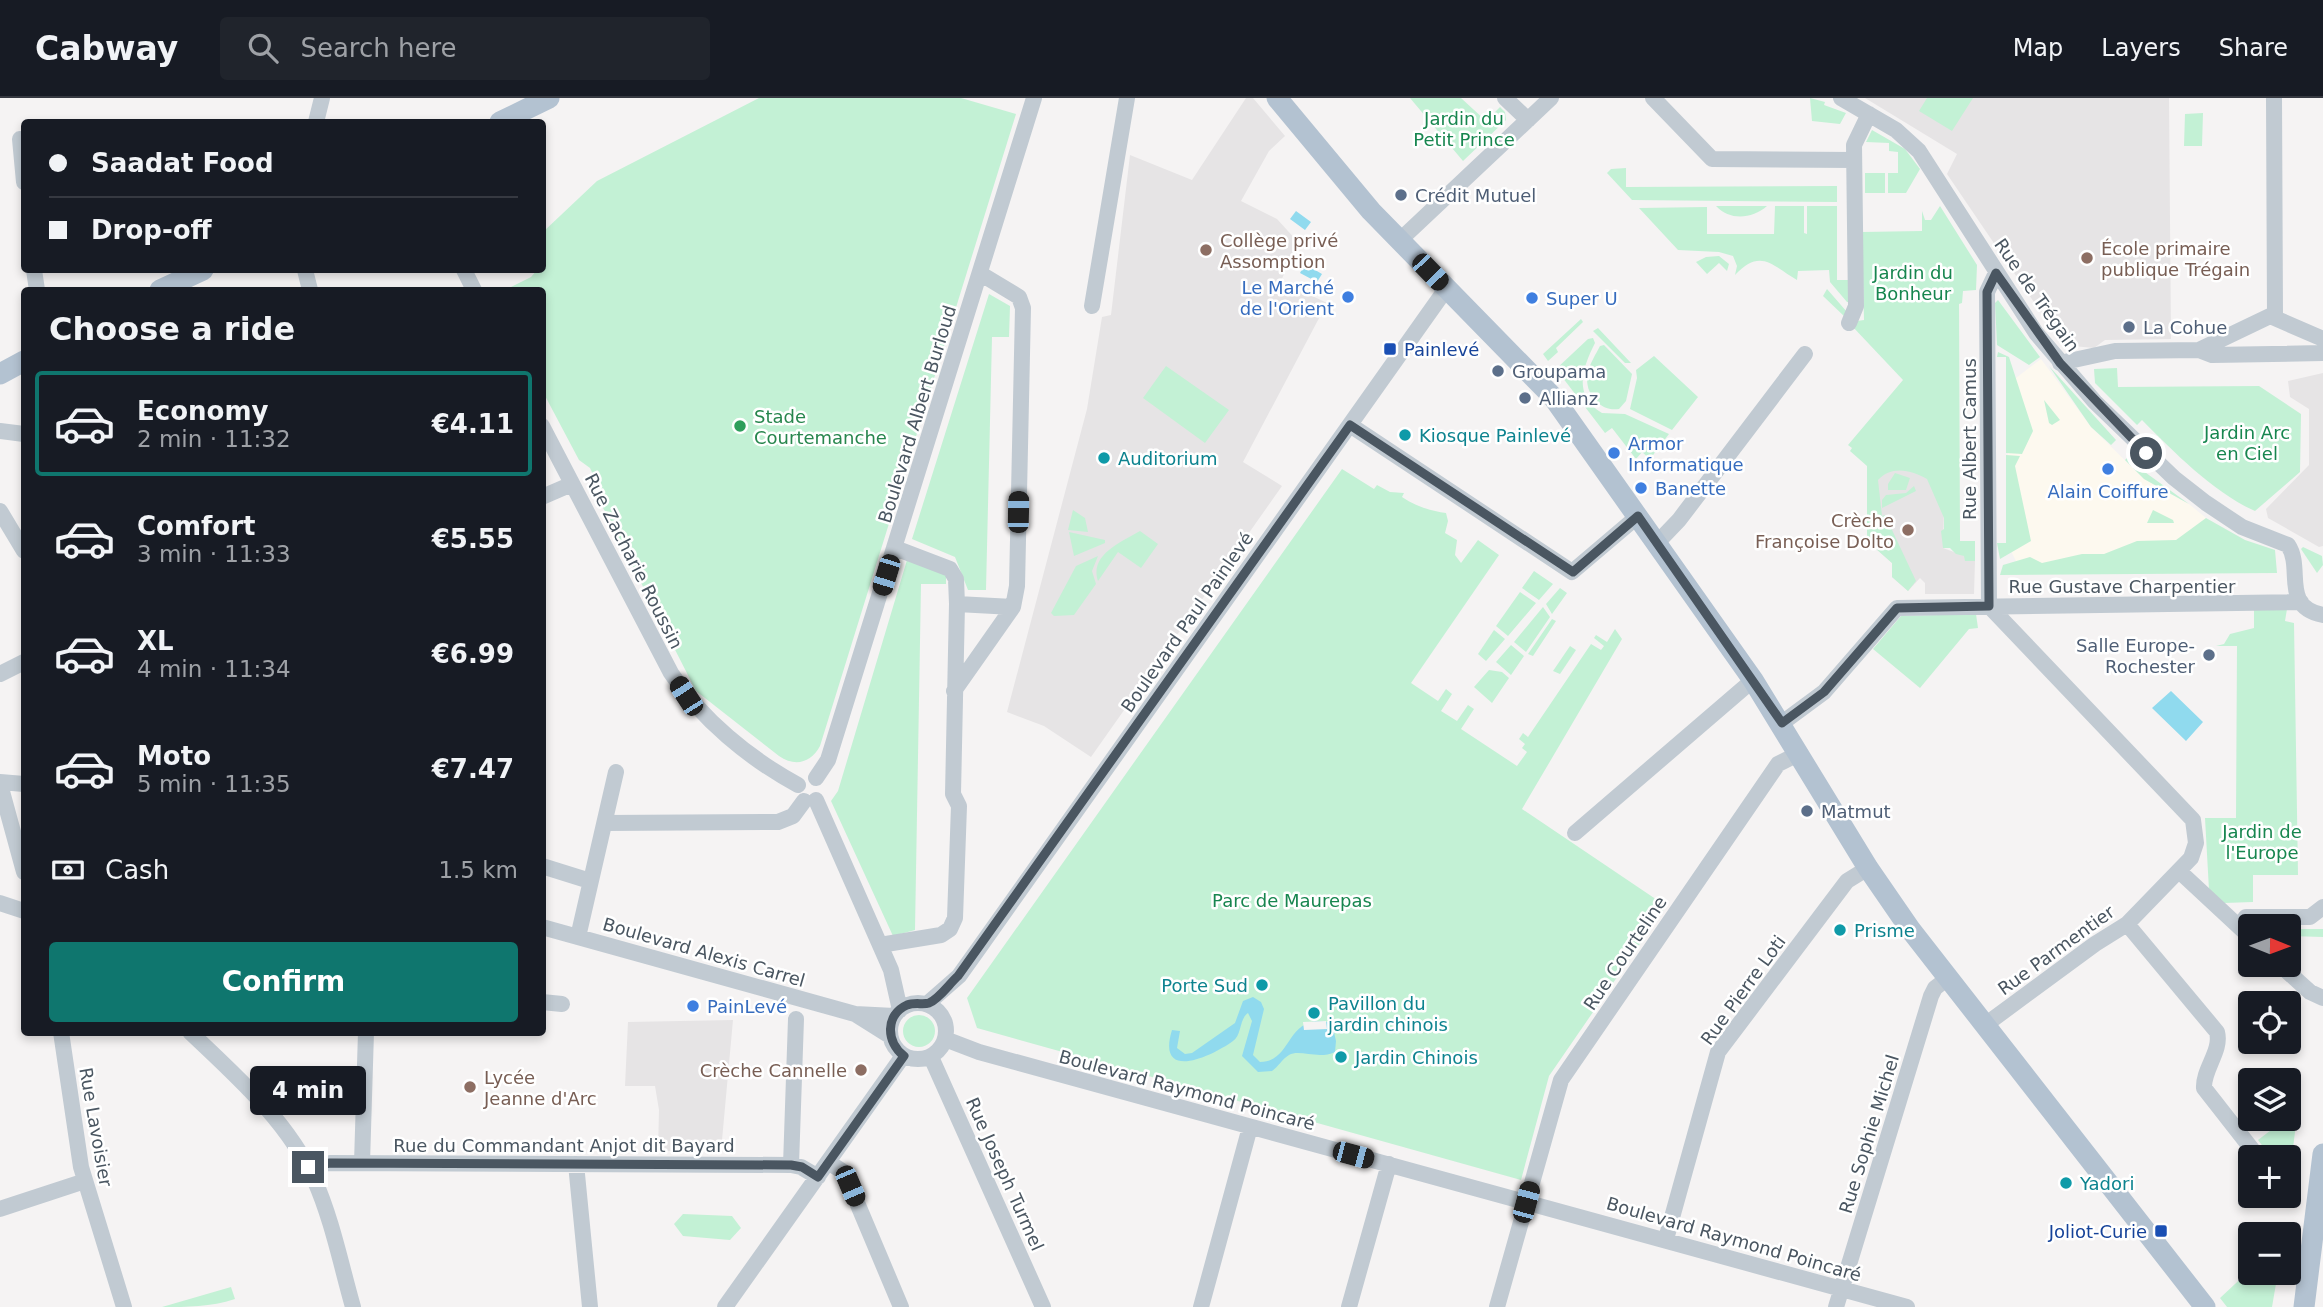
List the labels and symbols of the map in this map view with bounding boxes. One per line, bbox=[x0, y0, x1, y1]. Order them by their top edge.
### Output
park label: Jardin du Petit Prince bbox=[1413, 108, 1515, 150]
place label: Crédit Mutuel bbox=[1415, 185, 1536, 206]
marker: Crédit Mutuel bbox=[1393, 187, 1409, 203]
place label: Collège privé Assomption bbox=[1220, 230, 1338, 272]
street label: Rue de Trégain bbox=[1990, 234, 2084, 356]
place label: École primaire publique Trégain bbox=[2101, 238, 2250, 280]
marker: Collège privé Assomption bbox=[1198, 242, 1214, 258]
car bbox=[1408, 250, 1453, 294]
marker: École primaire publique Trégain bbox=[2079, 250, 2095, 266]
park label: Jardin du Bonheur bbox=[1872, 262, 1953, 304]
place label: Le Marché de l'Orient bbox=[1240, 277, 1334, 319]
place label: Super U bbox=[1546, 288, 1618, 309]
marker: Le Marché de l'Orient bbox=[1340, 289, 1356, 305]
marker: Super U bbox=[1524, 290, 1540, 306]
street label: Boulevard Albert Burloud bbox=[874, 303, 960, 525]
place label: La Cohue bbox=[2143, 317, 2227, 338]
marker: La Cohue bbox=[2121, 319, 2137, 335]
place label: Painlevé bbox=[1404, 339, 1479, 360]
marker: Painlevé bbox=[1382, 341, 1398, 357]
street label: Rue Albert Camus bbox=[1959, 358, 1980, 520]
place label: Groupama bbox=[1512, 361, 1606, 382]
marker: Groupama bbox=[1490, 363, 1506, 379]
place label: Allianz bbox=[1539, 388, 1598, 409]
marker: Allianz bbox=[1517, 390, 1533, 406]
place label: Stade Courtemanche bbox=[754, 406, 887, 448]
marker: Stade Courtemanche bbox=[732, 418, 748, 434]
park label: Jardin Arc en Ciel bbox=[2203, 422, 2290, 464]
place label: Kiosque Painlevé bbox=[1419, 425, 1571, 446]
marker: Kiosque Painlevé bbox=[1397, 427, 1413, 443]
place label: Armor Informatique bbox=[1628, 433, 1744, 475]
route start bbox=[2130, 437, 2162, 469]
marker: Armor Informatique bbox=[1606, 445, 1622, 461]
place label: Auditorium bbox=[1118, 448, 1218, 469]
marker: Auditorium bbox=[1096, 450, 1112, 466]
marker: Alain Coiffure bbox=[2100, 461, 2116, 477]
street label: Rue Zacharie Roussin bbox=[581, 470, 687, 652]
place label: Banette bbox=[1655, 478, 1726, 499]
marker: Banette bbox=[1633, 480, 1649, 496]
place label: Alain Coiffure bbox=[2048, 481, 2168, 502]
car bbox=[1008, 491, 1029, 533]
place label: Crèche Françoise Dolto bbox=[1755, 510, 1894, 552]
marker: Crèche Françoise Dolto bbox=[1900, 522, 1916, 538]
street label: Boulevard Paul Painlevé bbox=[1117, 528, 1257, 716]
car bbox=[870, 552, 903, 598]
street label: Rue Gustave Charpentier bbox=[2008, 576, 2236, 597]
place label: Salle Europe- Rochester bbox=[2076, 635, 2196, 677]
marker: Salle Europe- Rochester bbox=[2201, 647, 2217, 663]
car bbox=[666, 673, 707, 719]
place label: Matmut bbox=[1821, 801, 1891, 822]
marker: Matmut bbox=[1799, 803, 1815, 819]
park label: Jardin de l'Europe bbox=[2221, 821, 2302, 863]
park label: Parc de Maurepas bbox=[1212, 890, 1372, 911]
street label: Rue Courteline bbox=[1579, 892, 1671, 1014]
street label: Rue Parmentier bbox=[1994, 900, 2119, 999]
street label: Boulevard Alexis Carrel bbox=[600, 913, 808, 991]
north arrow bbox=[2238, 914, 2301, 976]
place label: Prisme bbox=[1854, 920, 1915, 941]
marker: Prisme bbox=[1832, 922, 1848, 938]
street label: Rue Pierre Loti bbox=[1696, 931, 1790, 1049]
place label: Porte Sud bbox=[1161, 975, 1248, 996]
marker: Porte Sud bbox=[1254, 977, 1270, 993]
place label: Pavillon du jardin chinois bbox=[1327, 993, 1448, 1035]
place label: PainLevé bbox=[707, 996, 787, 1017]
marker: PainLevé bbox=[685, 998, 701, 1014]
marker: Pavillon du jardin chinois bbox=[1306, 1005, 1322, 1021]
street label: Boulevard Raymond Poincaré bbox=[1057, 1046, 1317, 1134]
place label: Jardin Chinois bbox=[1354, 1047, 1478, 1068]
marker: Jardin Chinois bbox=[1333, 1049, 1349, 1065]
street label: Rue Sophie Michel bbox=[1835, 1052, 1903, 1216]
place label: Crèche Cannelle bbox=[700, 1060, 847, 1081]
marker: Crèche Cannelle bbox=[853, 1062, 869, 1078]
street label: Rue Lavoisier bbox=[75, 1066, 117, 1189]
callout: 4 min bbox=[250, 1066, 366, 1114]
place label: Lycée Jeanne d'Arc bbox=[483, 1067, 597, 1109]
marker: Lycée Jeanne d'Arc bbox=[462, 1079, 478, 1095]
street label: Rue Joseph Turmel bbox=[962, 1094, 1048, 1254]
street label: Rue du Commandant Anjot dit Bayard bbox=[393, 1135, 735, 1156]
car bbox=[1330, 1139, 1377, 1171]
route end bbox=[292, 1151, 324, 1183]
car bbox=[833, 1163, 868, 1209]
place label: Yadori bbox=[2079, 1173, 2134, 1194]
marker: Yadori bbox=[2058, 1175, 2074, 1191]
car bbox=[1511, 1179, 1542, 1225]
street label: Boulevard Raymond Poincaré bbox=[1604, 1192, 1864, 1286]
place label: Joliot-Curie bbox=[2048, 1221, 2147, 1242]
marker: Joliot-Curie bbox=[2153, 1223, 2169, 1239]

